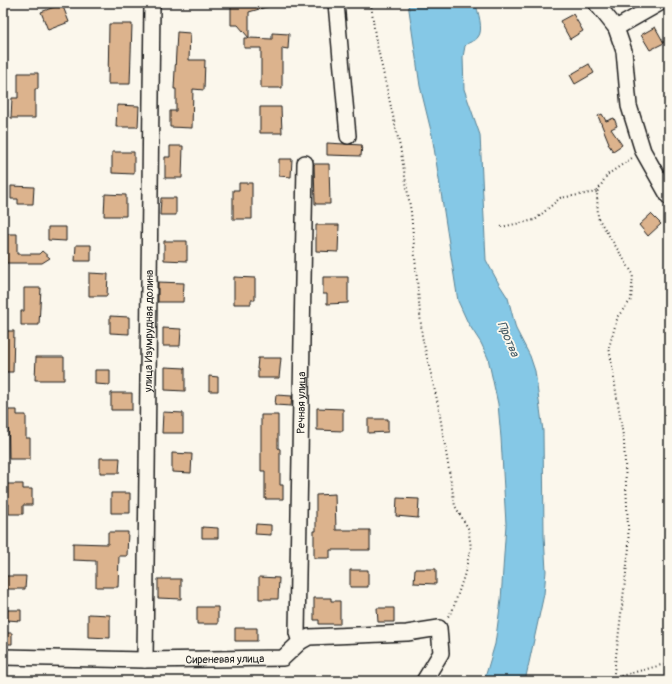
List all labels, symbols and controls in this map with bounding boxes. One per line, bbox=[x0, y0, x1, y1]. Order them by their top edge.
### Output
street label: улица Изумрудная долина bbox=[141, 270, 156, 393]
water label: Протва bbox=[494, 319, 523, 360]
street label: Речная улица bbox=[294, 371, 308, 434]
street label: Сиреневая улица bbox=[185, 652, 264, 666]

